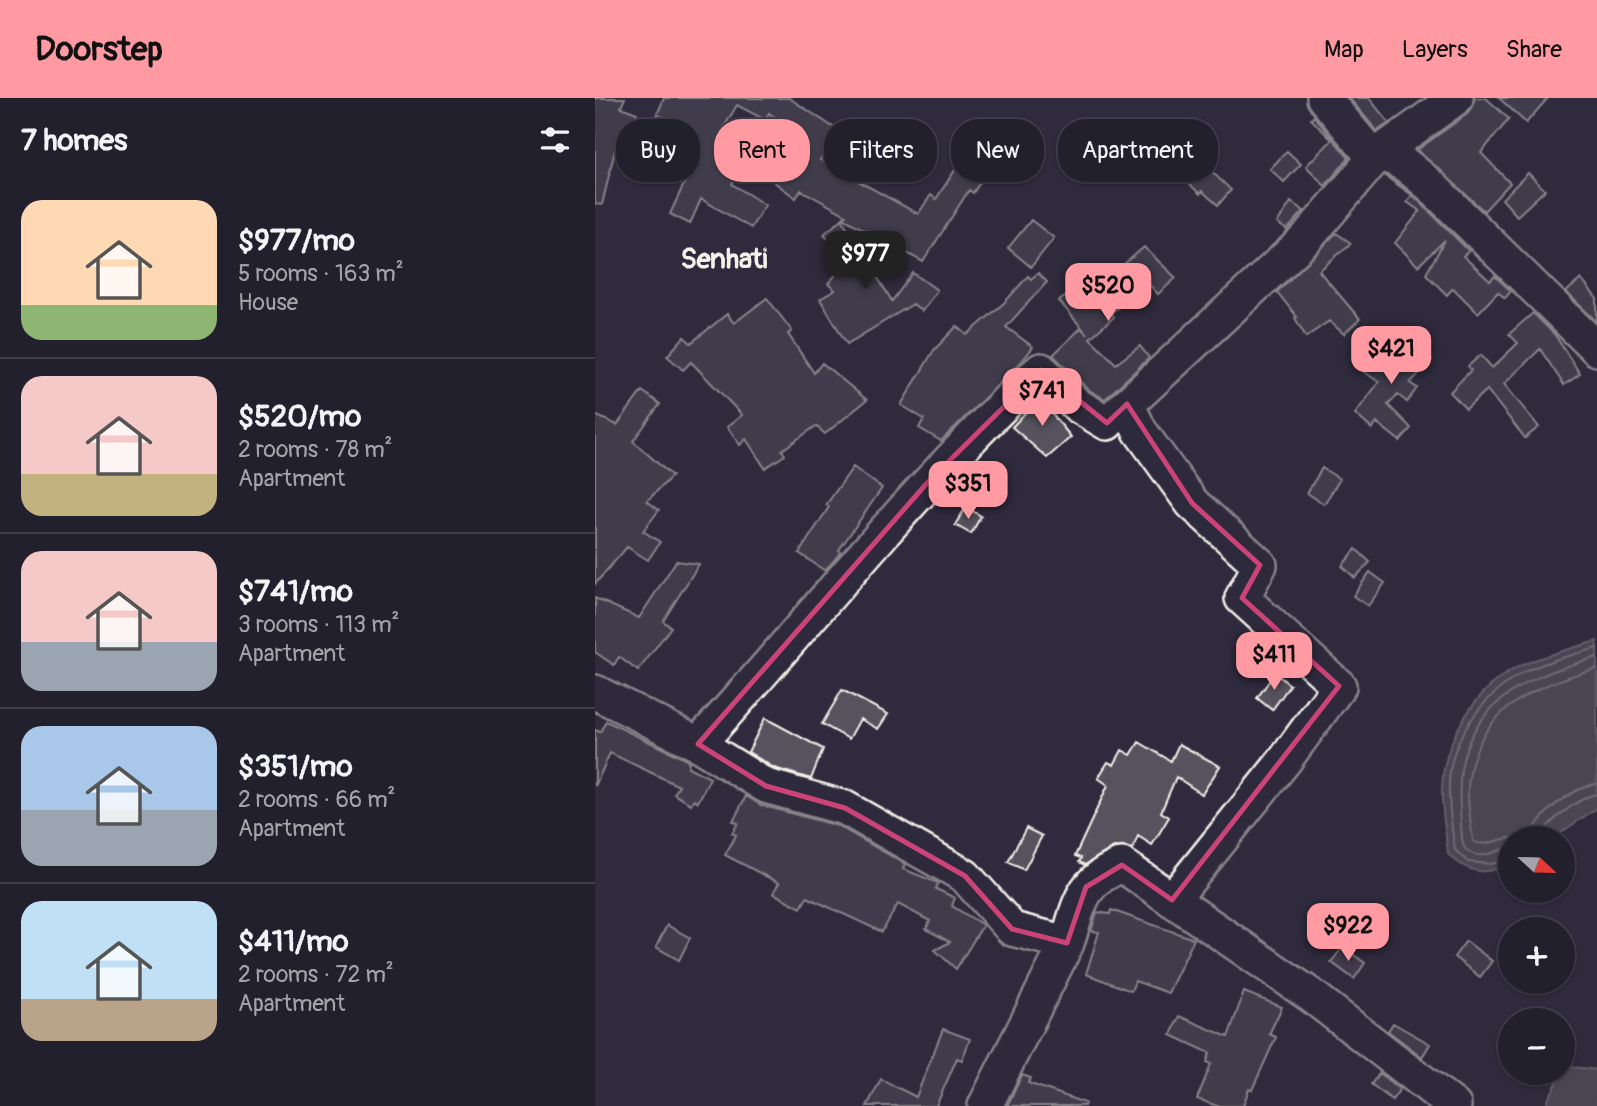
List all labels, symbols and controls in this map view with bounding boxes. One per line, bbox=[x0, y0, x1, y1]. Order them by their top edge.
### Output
text: Doorstep bbox=[35, 29, 163, 70]
text: Map bbox=[1324, 35, 1364, 64]
text: Layers bbox=[1402, 35, 1468, 64]
text: Share bbox=[1506, 35, 1562, 64]
chip: Buy bbox=[616, 119, 700, 182]
chip: Rent bbox=[714, 119, 810, 182]
chip: Filters bbox=[824, 119, 937, 182]
chip: New bbox=[951, 119, 1044, 182]
chip: Apartment bbox=[1058, 119, 1218, 182]
icon: filters bbox=[536, 121, 574, 159]
text: 7 homes bbox=[21, 122, 128, 159]
text: $977/mo bbox=[238, 222, 355, 259]
icon: home bbox=[77, 228, 161, 312]
pin: $977 bbox=[824, 232, 906, 291]
text: $977 bbox=[841, 239, 889, 268]
district label: Senhati bbox=[681, 242, 768, 277]
text: 5 rooms · 163 m² bbox=[238, 259, 404, 288]
pin: $520 bbox=[1067, 264, 1149, 323]
text: $520 bbox=[1081, 271, 1135, 300]
text: House bbox=[238, 288, 298, 317]
pin: $421 bbox=[1350, 327, 1432, 386]
text: $421 bbox=[1367, 334, 1415, 363]
pin: $741 bbox=[1001, 368, 1083, 428]
text: $741 bbox=[1019, 376, 1065, 405]
text: $520/mo bbox=[238, 398, 361, 435]
icon: home bbox=[77, 404, 161, 488]
text: 2 rooms · 78 m² bbox=[238, 435, 392, 464]
pin: $351 bbox=[927, 462, 1009, 521]
text: Apartment bbox=[238, 464, 345, 493]
text: $351 bbox=[945, 469, 991, 498]
text: $741/mo bbox=[238, 573, 353, 610]
icon: home bbox=[77, 579, 161, 663]
text: 3 rooms · 113 m² bbox=[238, 610, 399, 639]
pin: $411 bbox=[1233, 632, 1315, 692]
text: Apartment bbox=[238, 639, 345, 668]
text: $411 bbox=[1252, 640, 1296, 669]
text: $351/mo bbox=[238, 748, 353, 785]
icon: home bbox=[77, 754, 161, 838]
text: 2 rooms · 66 m² bbox=[238, 785, 395, 814]
text: Apartment bbox=[238, 814, 345, 843]
north arrow bbox=[1498, 826, 1575, 903]
map controls bbox=[1498, 826, 1575, 1085]
pin: $922 bbox=[1307, 904, 1389, 963]
text: $922 bbox=[1323, 911, 1373, 940]
button: + bbox=[1498, 917, 1575, 994]
text: $411/mo bbox=[238, 923, 349, 960]
icon: home bbox=[77, 929, 161, 1013]
text: 2 rooms · 72 m² bbox=[238, 960, 394, 989]
text: Apartment bbox=[238, 989, 345, 1018]
button: − bbox=[1498, 1008, 1575, 1085]

